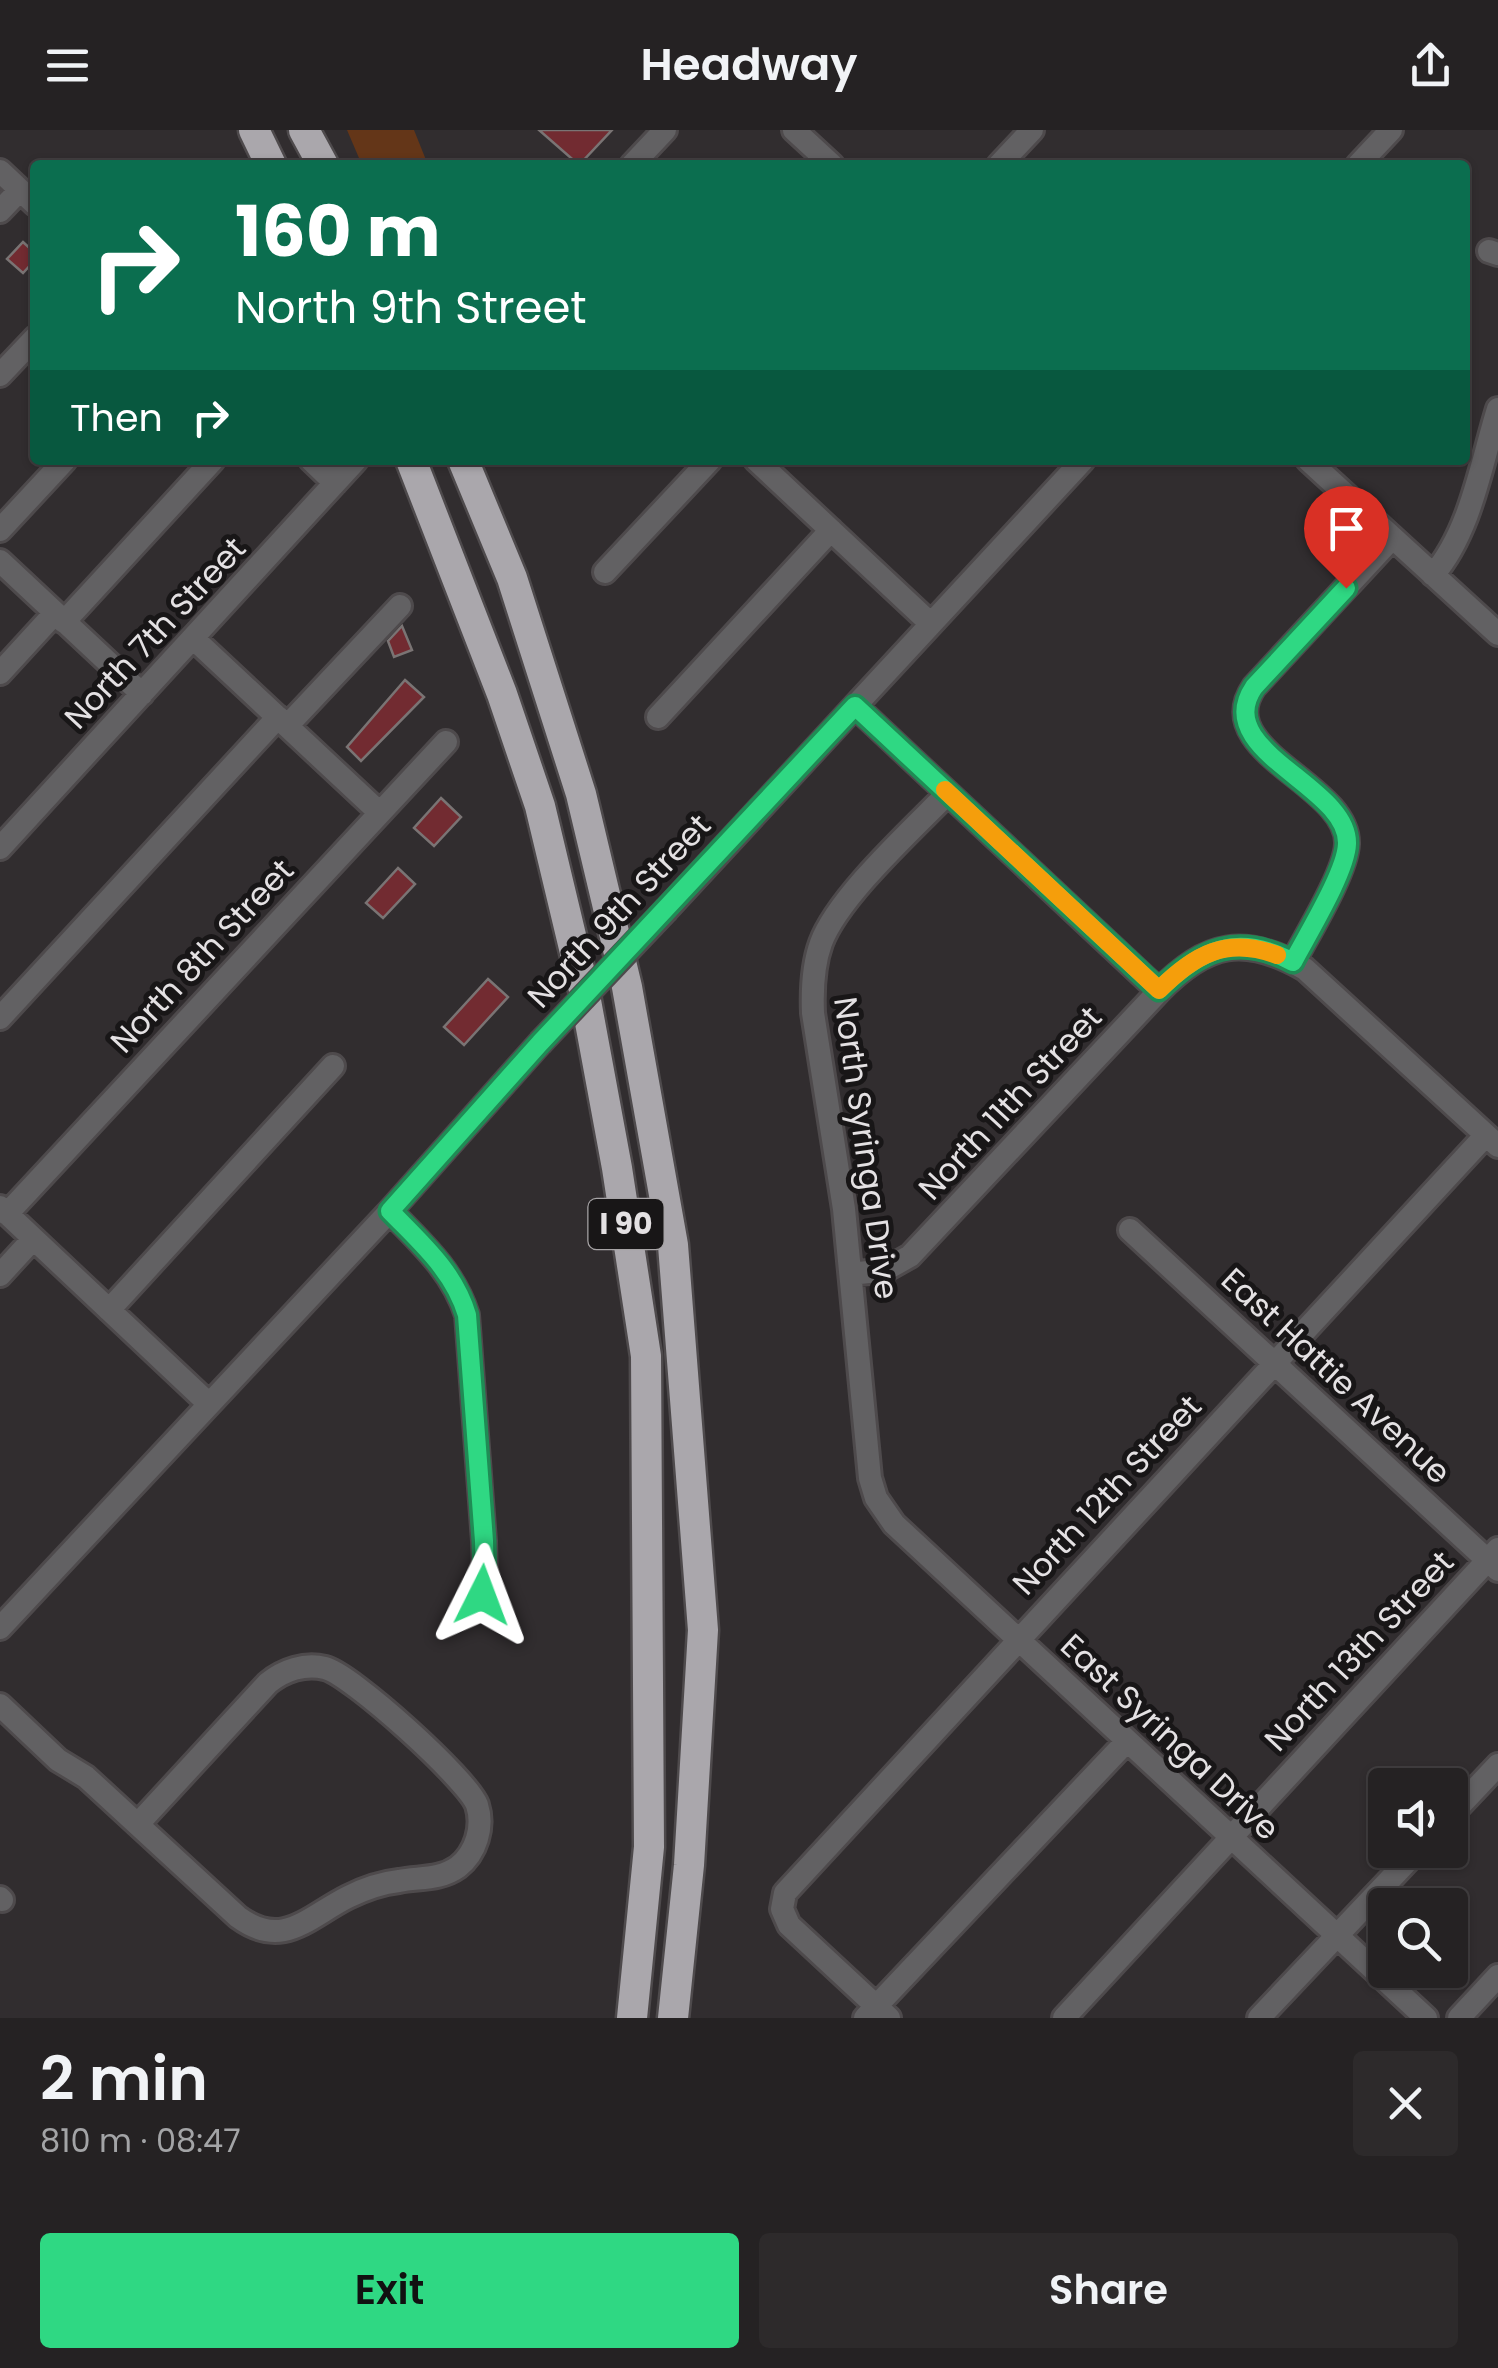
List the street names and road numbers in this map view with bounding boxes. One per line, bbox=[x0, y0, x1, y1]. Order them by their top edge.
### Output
street label: North 7th Street bbox=[54, 527, 255, 738]
street label: North 9th Street bbox=[517, 804, 720, 1017]
street label: North 8th Street bbox=[100, 849, 303, 1062]
street label: North Syringa Drive bbox=[823, 994, 910, 1302]
street label: North 11th Street bbox=[908, 996, 1111, 1210]
road number: I 90 bbox=[588, 1199, 664, 1249]
street label: East Hattie Avenue bbox=[1212, 1257, 1461, 1494]
street label: North 12th Street bbox=[1002, 1385, 1211, 1605]
street label: North 13th Street bbox=[1254, 1541, 1463, 1761]
street label: East Syringa Drive bbox=[1051, 1623, 1290, 1850]

